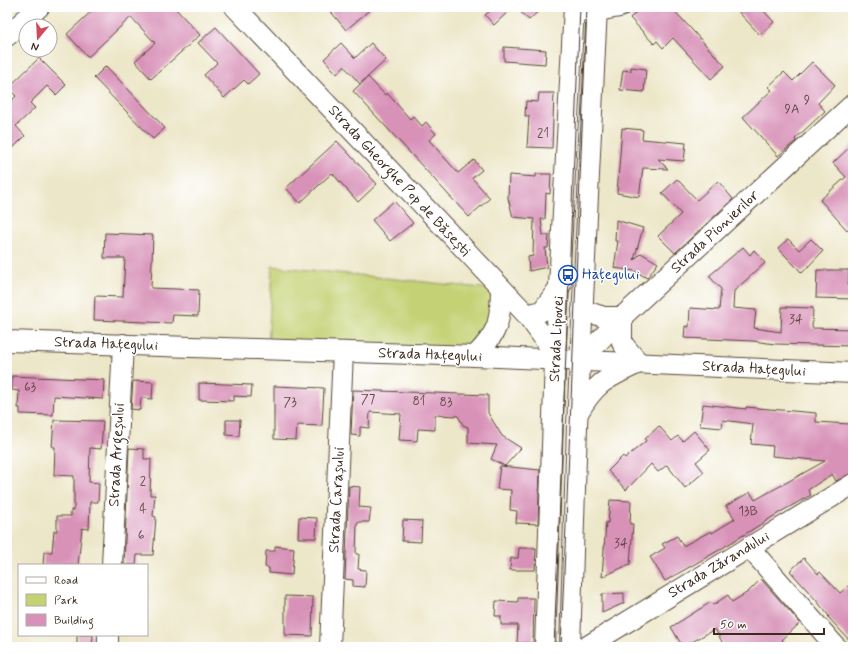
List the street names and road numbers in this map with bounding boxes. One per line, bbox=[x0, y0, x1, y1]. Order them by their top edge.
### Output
street label: Strada Gheorghe Pop de Băsești bbox=[323, 101, 475, 262]
street label: Strada Pionierilor bbox=[667, 186, 763, 278]
street label: Strada Lipovei bbox=[545, 295, 569, 383]
street label: Strada Hațegului bbox=[54, 332, 158, 356]
street label: Strada Hațegului bbox=[378, 343, 482, 367]
street label: Strada Hațegului bbox=[702, 356, 806, 382]
street label: Strada Argeșului bbox=[104, 403, 131, 507]
street label: Strada Carașului bbox=[324, 447, 350, 553]
street label: Strada Zărandului bbox=[664, 527, 774, 603]

